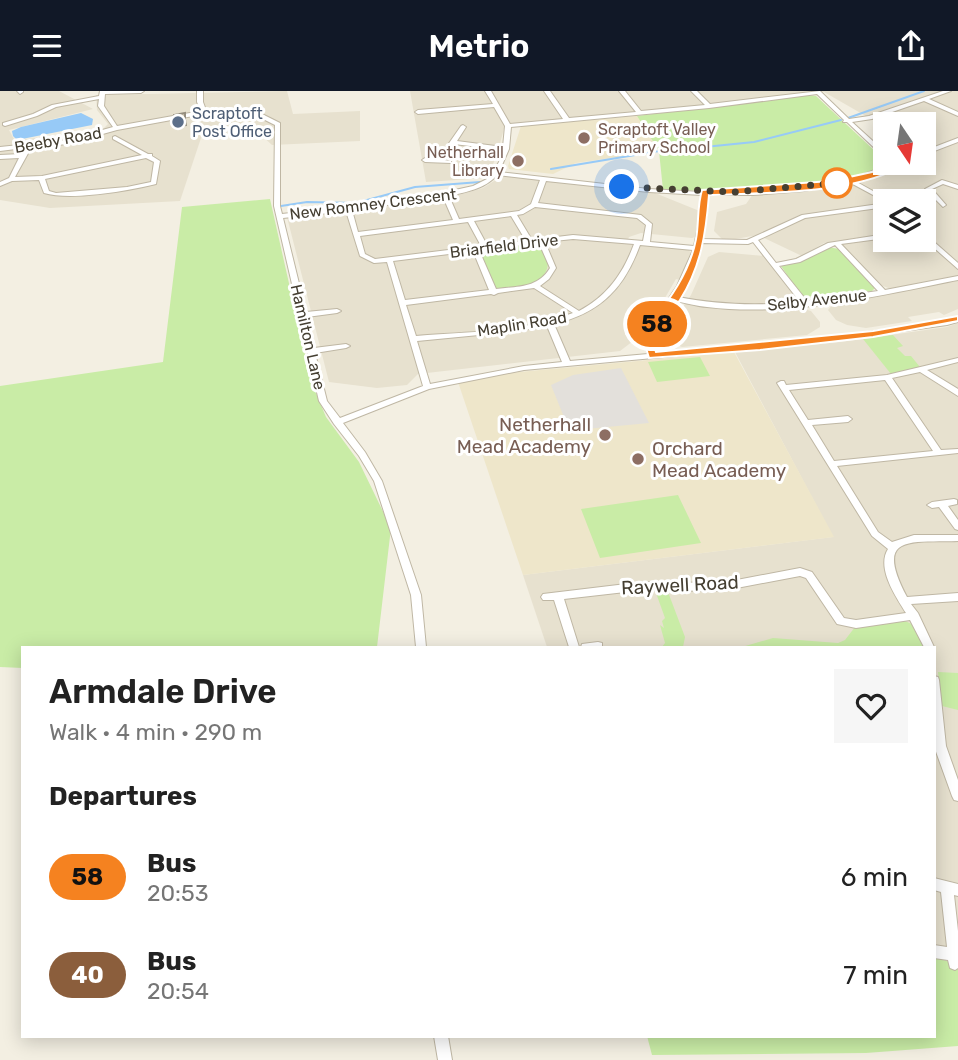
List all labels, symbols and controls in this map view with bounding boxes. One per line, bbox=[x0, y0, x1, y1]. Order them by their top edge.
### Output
icon: menu bbox=[28, 27, 66, 65]
text: Metrio bbox=[428, 27, 530, 65]
icon: share bbox=[892, 27, 930, 65]
place label: Scraptoft Post Office bbox=[192, 104, 272, 141]
north arrow bbox=[873, 112, 936, 175]
map controls bbox=[873, 112, 936, 252]
marker: Scraptoft Post Office bbox=[170, 114, 186, 130]
place label: Scraptoft Valley Primary School bbox=[598, 120, 716, 157]
street label: Beeby Road bbox=[13, 123, 103, 157]
marker: Scraptoft Valley Primary School bbox=[576, 130, 592, 146]
place label: Netherhall Library bbox=[427, 143, 504, 180]
marker: Netherhall Library bbox=[510, 153, 526, 169]
unlabelled marker bbox=[822, 168, 852, 198]
your location bbox=[604, 169, 639, 204]
street label: New Romney Crescent bbox=[288, 184, 458, 224]
button: layers bbox=[873, 189, 936, 252]
street label: Briarfield Drive bbox=[449, 230, 559, 262]
street label: Hamilton Lane bbox=[287, 282, 329, 392]
street label: Selby Avenue bbox=[766, 285, 868, 315]
line badge: 58 bbox=[626, 301, 688, 347]
street label: Maplin Road bbox=[476, 308, 568, 340]
text: 58 bbox=[641, 310, 673, 338]
place label: Netherhall Mead Academy bbox=[457, 413, 591, 458]
marker: Netherhall Mead Academy bbox=[597, 427, 613, 443]
place label: Orchard Mead Academy bbox=[652, 437, 786, 482]
marker: Orchard Mead Academy bbox=[630, 451, 646, 467]
street label: Raywell Road bbox=[621, 570, 739, 600]
button: heart bbox=[834, 669, 908, 743]
text: Armdale Drive bbox=[49, 672, 277, 711]
text: Walk · 4 min · 290 m bbox=[49, 718, 262, 746]
text: Departures bbox=[49, 781, 197, 812]
text: Bus bbox=[147, 848, 196, 879]
text: 6 min bbox=[841, 862, 908, 893]
text: 58 bbox=[72, 863, 103, 891]
text: 20:53 bbox=[147, 879, 208, 907]
text: Bus bbox=[147, 946, 196, 977]
text: 7 min bbox=[843, 960, 908, 991]
text: 40 bbox=[71, 961, 104, 989]
text: 20:54 bbox=[147, 977, 209, 1005]

